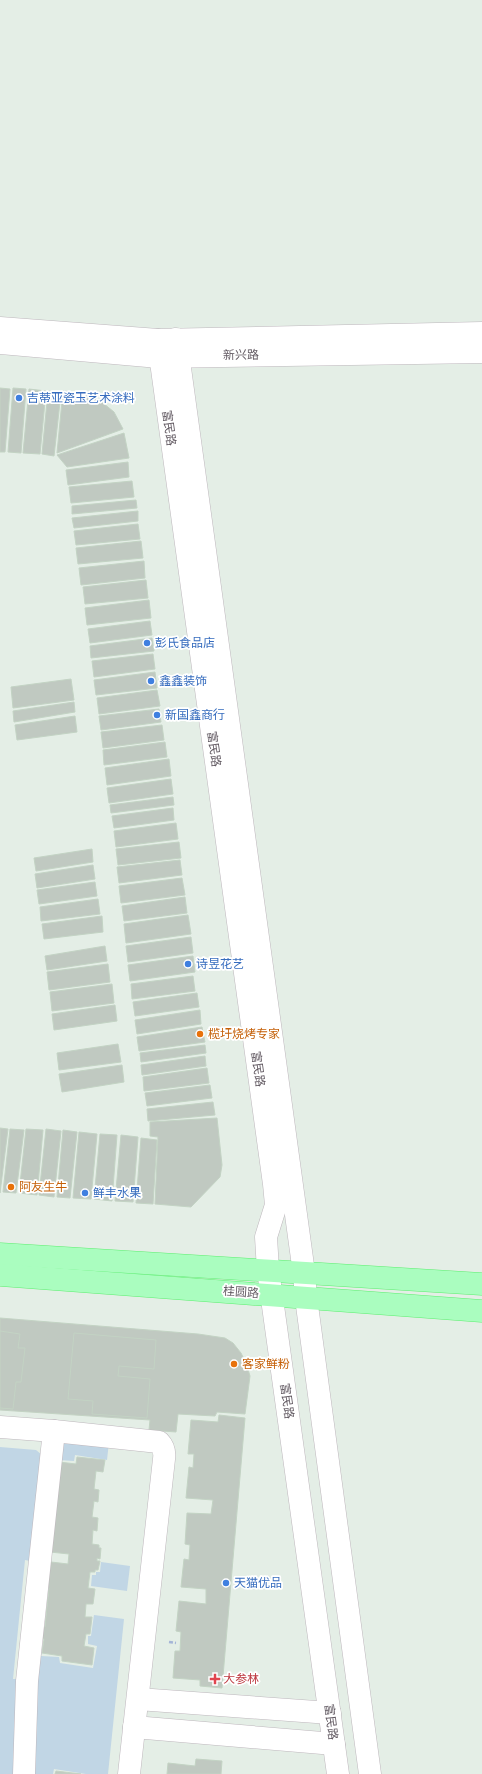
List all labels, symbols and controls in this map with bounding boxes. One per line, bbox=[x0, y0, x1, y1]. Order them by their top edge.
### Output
street label: 新兴路 bbox=[223, 348, 259, 362]
place label: 吉蒂亚瓷玉艺术涂料 bbox=[27, 391, 135, 405]
marker: 吉蒂亚瓷玉艺术涂料 bbox=[14, 393, 24, 403]
street label: 富民路 bbox=[160, 409, 178, 447]
place label: 彭氏食品店 bbox=[155, 636, 215, 650]
marker: 彭氏食品店 bbox=[142, 638, 152, 648]
place label: 鑫鑫装饰 bbox=[159, 674, 207, 688]
marker: 鑫鑫装饰 bbox=[146, 676, 156, 686]
place label: 新国鑫商行 bbox=[165, 708, 225, 722]
marker: 新国鑫商行 bbox=[152, 710, 162, 720]
street label: 富民路 bbox=[205, 730, 223, 768]
place label: 诗昱花艺 bbox=[196, 957, 244, 971]
marker: 诗昱花艺 bbox=[183, 959, 193, 969]
place label: 榄圩烧烤专家 bbox=[208, 1027, 280, 1041]
marker: 榄圩烧烤专家 bbox=[195, 1029, 205, 1039]
street label: 富民路 bbox=[249, 1050, 267, 1088]
place label: 阿友生牛 bbox=[19, 1180, 67, 1194]
marker: 阿友生牛 bbox=[6, 1182, 16, 1192]
place label: 鲜丰水果 bbox=[93, 1186, 141, 1200]
marker: 鲜丰水果 bbox=[80, 1188, 90, 1198]
street label: 桂圆路 bbox=[223, 1284, 259, 1300]
place label: 客家鲜粉 bbox=[242, 1357, 290, 1371]
marker: 客家鲜粉 bbox=[229, 1359, 239, 1369]
street label: 富民路 bbox=[278, 1382, 296, 1420]
place label: 天猫优品 bbox=[234, 1576, 282, 1590]
marker: 天猫优品 bbox=[221, 1578, 231, 1588]
place label: 大参林 bbox=[223, 1672, 259, 1686]
marker: 大参林 bbox=[210, 1674, 220, 1684]
street label: 富民路 bbox=[322, 1703, 340, 1741]

